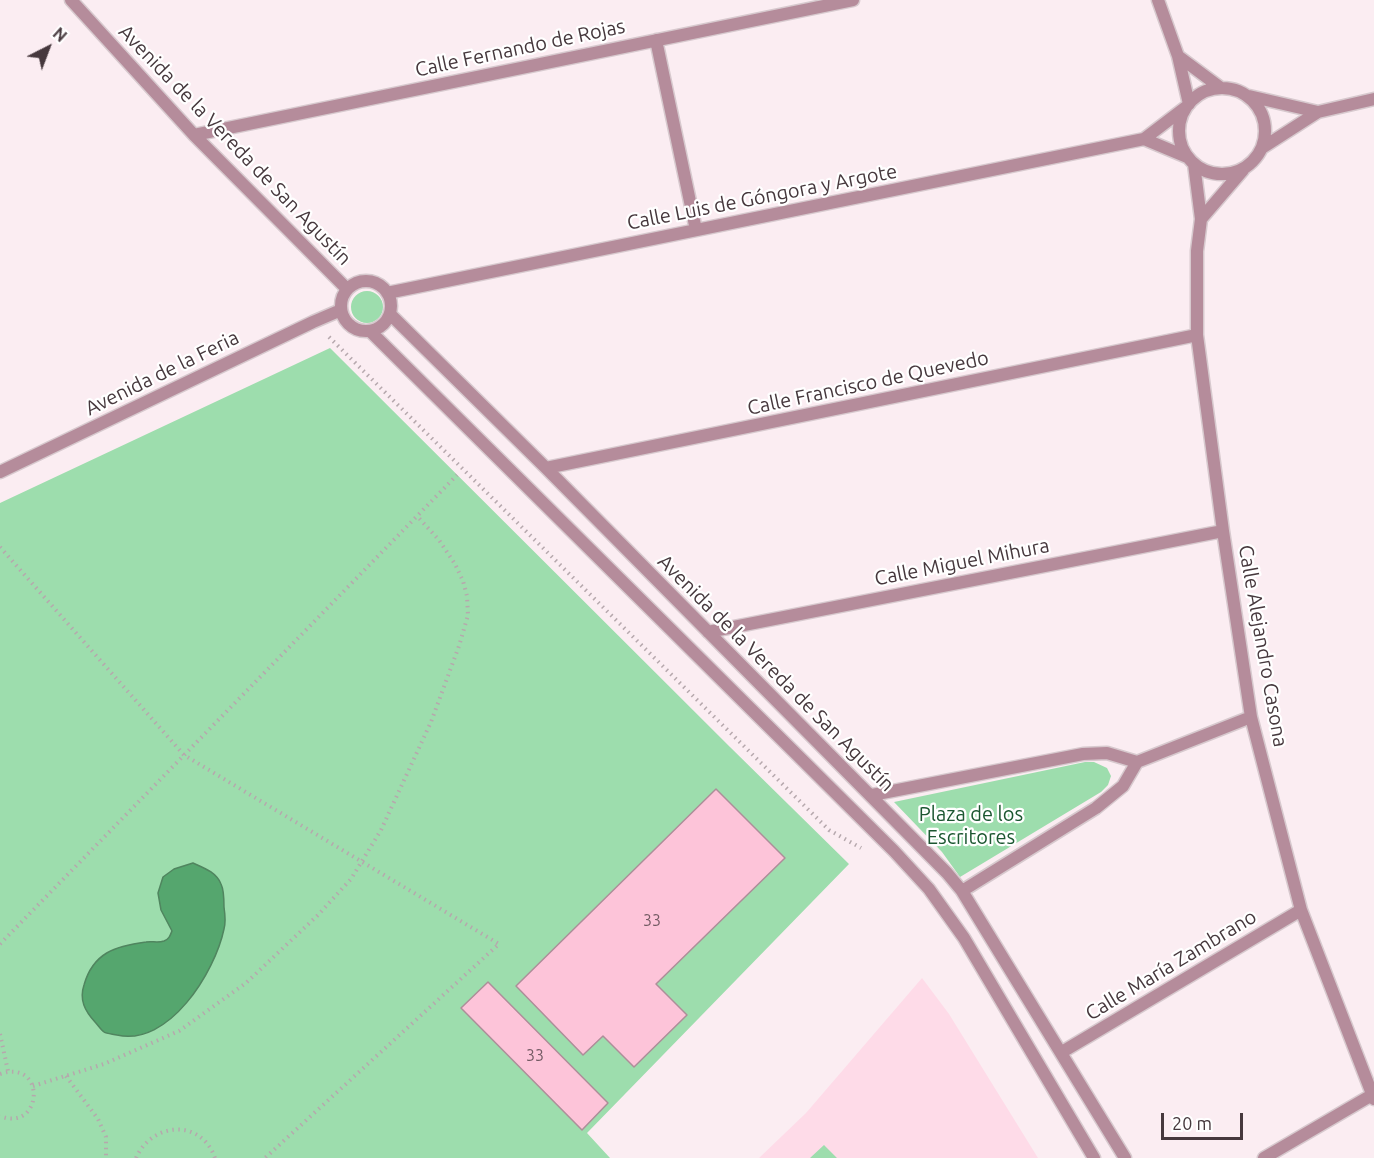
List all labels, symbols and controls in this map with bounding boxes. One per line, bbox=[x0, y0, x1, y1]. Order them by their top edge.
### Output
street label: Calle Fernando de Rojas bbox=[413, 14, 627, 82]
north arrow bbox=[18, 18, 78, 78]
street label: Avenida de la Vereda de San Agustín bbox=[114, 20, 356, 270]
text: N bbox=[50, 24, 71, 45]
street label: Calle Luis de Góngora y Argote bbox=[625, 159, 899, 235]
street label: Avenida de la Feria bbox=[81, 325, 243, 421]
street label: Calle Francisco de Quevedo bbox=[745, 346, 991, 420]
street label: Calle Miguel Mihura bbox=[873, 533, 1051, 591]
street label: Calle Alejandro Casona bbox=[1233, 543, 1293, 749]
street label: Avenida de la Vereda de San Agustín bbox=[653, 550, 899, 796]
park label: Plaza de los Escritores bbox=[919, 802, 1023, 849]
street label: Calle María Zambrano bbox=[1081, 904, 1261, 1026]
house number: 33 bbox=[643, 911, 661, 931]
house number: 33 bbox=[526, 1046, 544, 1066]
scale bar bbox=[1164, 1101, 1246, 1139]
text: 20 m bbox=[1172, 1113, 1212, 1133]

